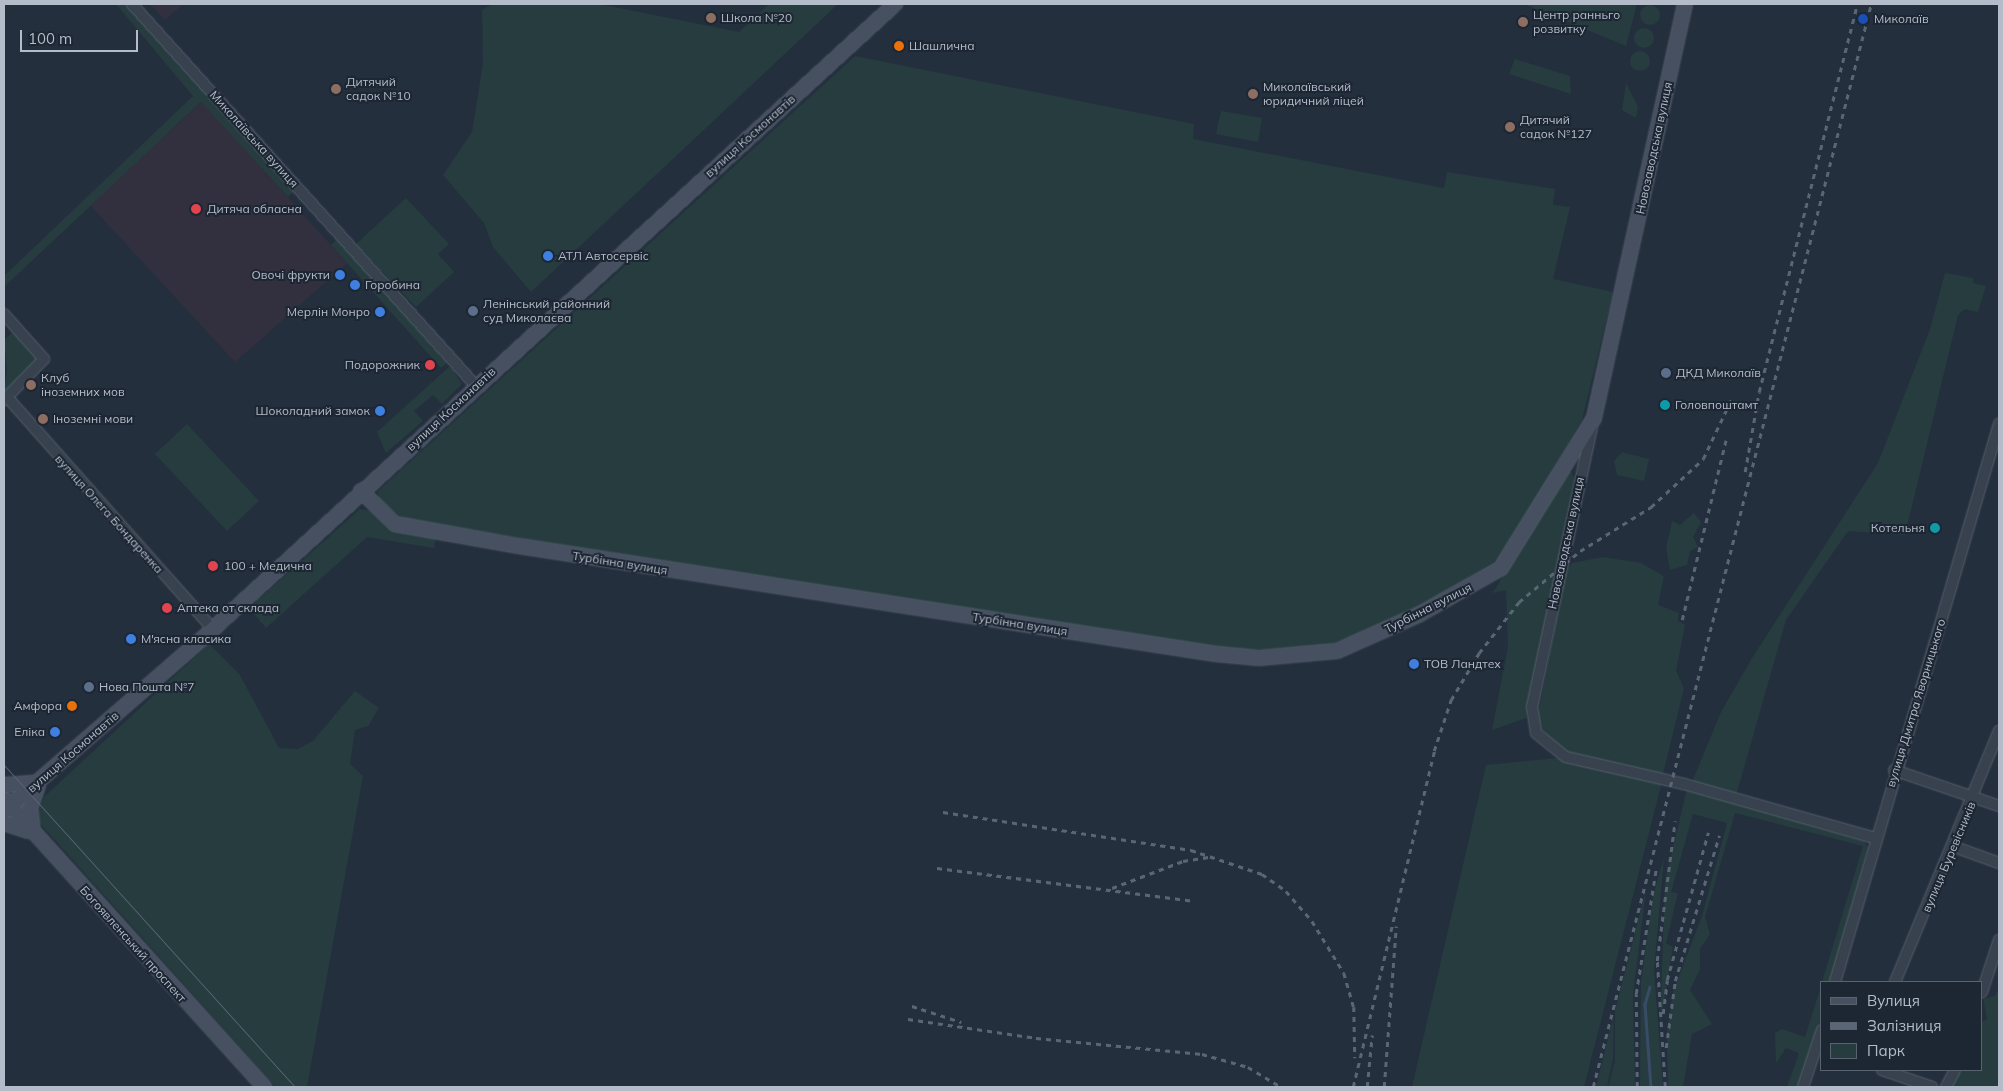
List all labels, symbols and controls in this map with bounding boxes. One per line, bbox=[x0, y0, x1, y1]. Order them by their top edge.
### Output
place label: Центр ранньго розвитку bbox=[1533, 8, 1620, 36]
place label: Школа №20 bbox=[721, 11, 792, 25]
marker: Школа №20 bbox=[705, 12, 717, 24]
marker: Миколаїв bbox=[1856, 12, 1870, 26]
place label: Миколаїв bbox=[1874, 12, 1929, 26]
marker: Центр ранньго розвитку bbox=[1517, 16, 1529, 28]
scale bar bbox=[22, 20, 140, 52]
text: 100 m bbox=[28, 29, 72, 48]
place label: Шашлична bbox=[909, 39, 975, 53]
marker: Шашлична bbox=[893, 40, 905, 52]
place label: Дитячий садок №10 bbox=[346, 75, 411, 103]
place label: Миколаївський юридичний ліцей bbox=[1263, 80, 1364, 108]
street label: Новозаводська вулиця bbox=[1633, 81, 1675, 215]
marker: Дитячий садок №10 bbox=[330, 83, 342, 95]
street label: Миколаївська вулиця bbox=[207, 88, 301, 190]
marker: Миколаївський юридичний ліцей bbox=[1247, 88, 1259, 100]
street label: вулиця Космонавтів bbox=[702, 92, 798, 180]
place label: Дитячий садок №127 bbox=[1520, 113, 1592, 141]
marker: Дитячий садок №127 bbox=[1504, 121, 1516, 133]
marker: Дитяча обласна bbox=[189, 202, 203, 216]
place label: Дитяча обласна bbox=[207, 202, 302, 216]
place label: АТЛ Автосервіс bbox=[558, 249, 649, 263]
marker: АТЛ Автосервіс bbox=[542, 250, 554, 262]
place label: Овочі фрукти bbox=[252, 268, 330, 282]
marker: Овочі фрукти bbox=[334, 269, 346, 281]
place label: Горобина bbox=[365, 278, 420, 292]
marker: Горобина bbox=[349, 279, 361, 291]
place label: Ленінський районний суд Миколаєва bbox=[483, 297, 610, 325]
place label: Мерлін Монро bbox=[287, 305, 370, 319]
marker: Ленінський районний суд Миколаєва bbox=[467, 305, 479, 317]
marker: Мерлін Монро bbox=[374, 306, 386, 318]
place label: Подорожник bbox=[345, 358, 420, 372]
marker: Подорожник bbox=[424, 359, 436, 371]
street label: вулиця Космонавтів bbox=[404, 364, 498, 454]
place label: ДКД Миколаїв bbox=[1676, 366, 1761, 380]
marker: ДКД Миколаїв bbox=[1660, 367, 1672, 379]
place label: Клуб іноземних мов bbox=[41, 371, 125, 399]
marker: Клуб іноземних мов bbox=[25, 379, 37, 391]
place label: Головпоштамт bbox=[1675, 398, 1758, 412]
marker: Головпоштамт bbox=[1659, 399, 1671, 411]
place label: Шоколадний замок bbox=[256, 404, 370, 418]
marker: Шоколадний замок bbox=[374, 405, 386, 417]
place label: Іноземні мови bbox=[53, 412, 133, 426]
marker: Іноземні мови bbox=[37, 413, 49, 425]
street label: вулиця Олега Бондаренка bbox=[52, 452, 166, 576]
street label: Новозаводська вулиця bbox=[1545, 476, 1587, 610]
place label: Котельня bbox=[1871, 521, 1925, 535]
marker: Котельня bbox=[1929, 522, 1941, 534]
street label: Турбінна вулиця bbox=[572, 548, 668, 578]
marker: 100 + Медична bbox=[206, 559, 220, 573]
place label: 100 + Медична bbox=[224, 559, 312, 573]
street label: Турбінна вулиця bbox=[1382, 580, 1474, 636]
place label: Аптека от склада bbox=[177, 601, 279, 615]
marker: Аптека от склада bbox=[161, 602, 173, 614]
street label: Турбінна вулиця bbox=[972, 609, 1068, 639]
street label: вулиця Дмитра Яворницького bbox=[1883, 617, 1949, 789]
place label: М'ясна класика bbox=[141, 632, 231, 646]
marker: М'ясна класика bbox=[125, 633, 137, 645]
place label: ТОВ Ландтех bbox=[1424, 657, 1501, 671]
marker: ТОВ Ландтех bbox=[1408, 658, 1420, 670]
place label: Нова Пошта №7 bbox=[99, 680, 194, 694]
marker: Нова Пошта №7 bbox=[83, 681, 95, 693]
place label: Амфора bbox=[14, 699, 62, 713]
marker: Амфора bbox=[66, 700, 78, 712]
street label: вулиця Космонавтів bbox=[24, 708, 122, 796]
place label: Еліка bbox=[14, 725, 45, 739]
marker: Еліка bbox=[49, 726, 61, 738]
street label: вулиця Буревісників bbox=[1919, 799, 1979, 915]
street label: Богоявленський проспект bbox=[77, 883, 189, 1005]
legend bbox=[1820, 981, 1983, 1071]
text: Вулиця bbox=[1867, 991, 1920, 1010]
text: Залізниця bbox=[1867, 1016, 1941, 1035]
text: Парк bbox=[1867, 1041, 1905, 1060]

